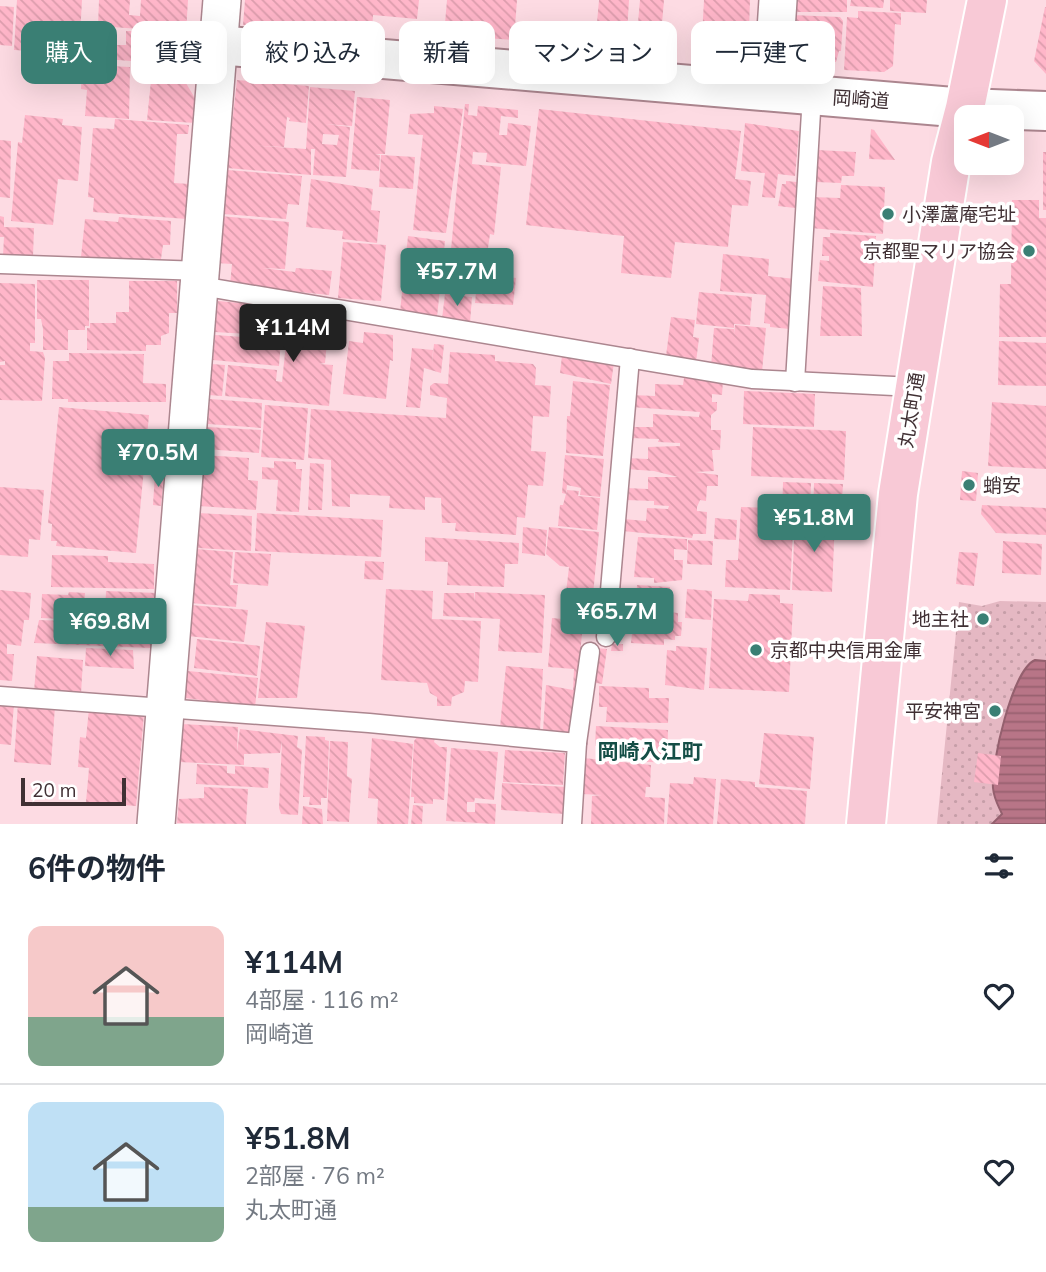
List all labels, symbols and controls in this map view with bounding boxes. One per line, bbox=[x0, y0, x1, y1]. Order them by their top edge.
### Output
chip: 購入 bbox=[21, 21, 117, 84]
chip: 賃貸 bbox=[131, 21, 227, 84]
chip: 絞り込み bbox=[241, 21, 385, 84]
chip: 新着 bbox=[399, 21, 495, 84]
chip: マンション bbox=[509, 21, 677, 84]
chip: 一戸建て bbox=[691, 21, 835, 84]
street label: 岡崎道 bbox=[832, 85, 890, 113]
north arrow bbox=[954, 105, 1024, 175]
map controls bbox=[954, 105, 1024, 175]
place label: 小澤蘆庵宅址 bbox=[902, 202, 1016, 226]
marker: 小澤蘆庵宅址 bbox=[880, 206, 896, 222]
place label: 京都聖マリア協会 bbox=[863, 239, 1015, 263]
marker: 京都聖マリア協会 bbox=[1021, 243, 1037, 259]
pin: ¥57.7M bbox=[400, 248, 514, 308]
text: ¥57.7M bbox=[417, 256, 497, 285]
pin: ¥114M bbox=[244, 304, 342, 364]
text: ¥114M bbox=[255, 312, 331, 341]
street label: 丸太町通 bbox=[893, 371, 929, 449]
pin: ¥70.5M bbox=[101, 430, 215, 489]
text: ¥70.5M bbox=[118, 437, 198, 466]
place label: 蛸安 bbox=[983, 473, 1021, 497]
marker: 蛸安 bbox=[961, 477, 977, 493]
pin: ¥51.8M bbox=[757, 494, 871, 554]
text: ¥51.8M bbox=[774, 502, 854, 531]
pin: ¥65.7M bbox=[560, 588, 674, 648]
text: ¥65.7M bbox=[577, 596, 657, 625]
pin: ¥69.8M bbox=[53, 598, 167, 658]
text: ¥69.8M bbox=[70, 606, 150, 635]
place label: 地主社 bbox=[912, 607, 969, 631]
marker: 地主社 bbox=[975, 611, 991, 627]
place label: 京都中央信用金庫 bbox=[770, 638, 922, 662]
marker: 京都中央信用金庫 bbox=[748, 642, 764, 658]
place label: 平安神宮 bbox=[905, 699, 981, 723]
marker: 平安神宮 bbox=[987, 703, 1003, 719]
district label: 岡崎入江町 bbox=[598, 738, 703, 764]
scale bar bbox=[21, 775, 126, 807]
text: 20 m bbox=[32, 778, 76, 802]
icon: filters bbox=[980, 847, 1018, 885]
text: 6件の物件 bbox=[28, 849, 166, 887]
text: ¥114M bbox=[245, 943, 343, 981]
icon: home bbox=[84, 954, 168, 1038]
icon: heart bbox=[980, 977, 1018, 1015]
text: 4部屋 · 116 m² bbox=[245, 985, 398, 1014]
text: 岡崎道 bbox=[245, 1019, 314, 1048]
text: ¥51.8M bbox=[245, 1119, 351, 1157]
icon: home bbox=[84, 1130, 168, 1214]
icon: heart bbox=[980, 1153, 1018, 1191]
text: 2部屋 · 76 m² bbox=[245, 1161, 385, 1190]
text: 丸太町通 bbox=[245, 1195, 337, 1224]

